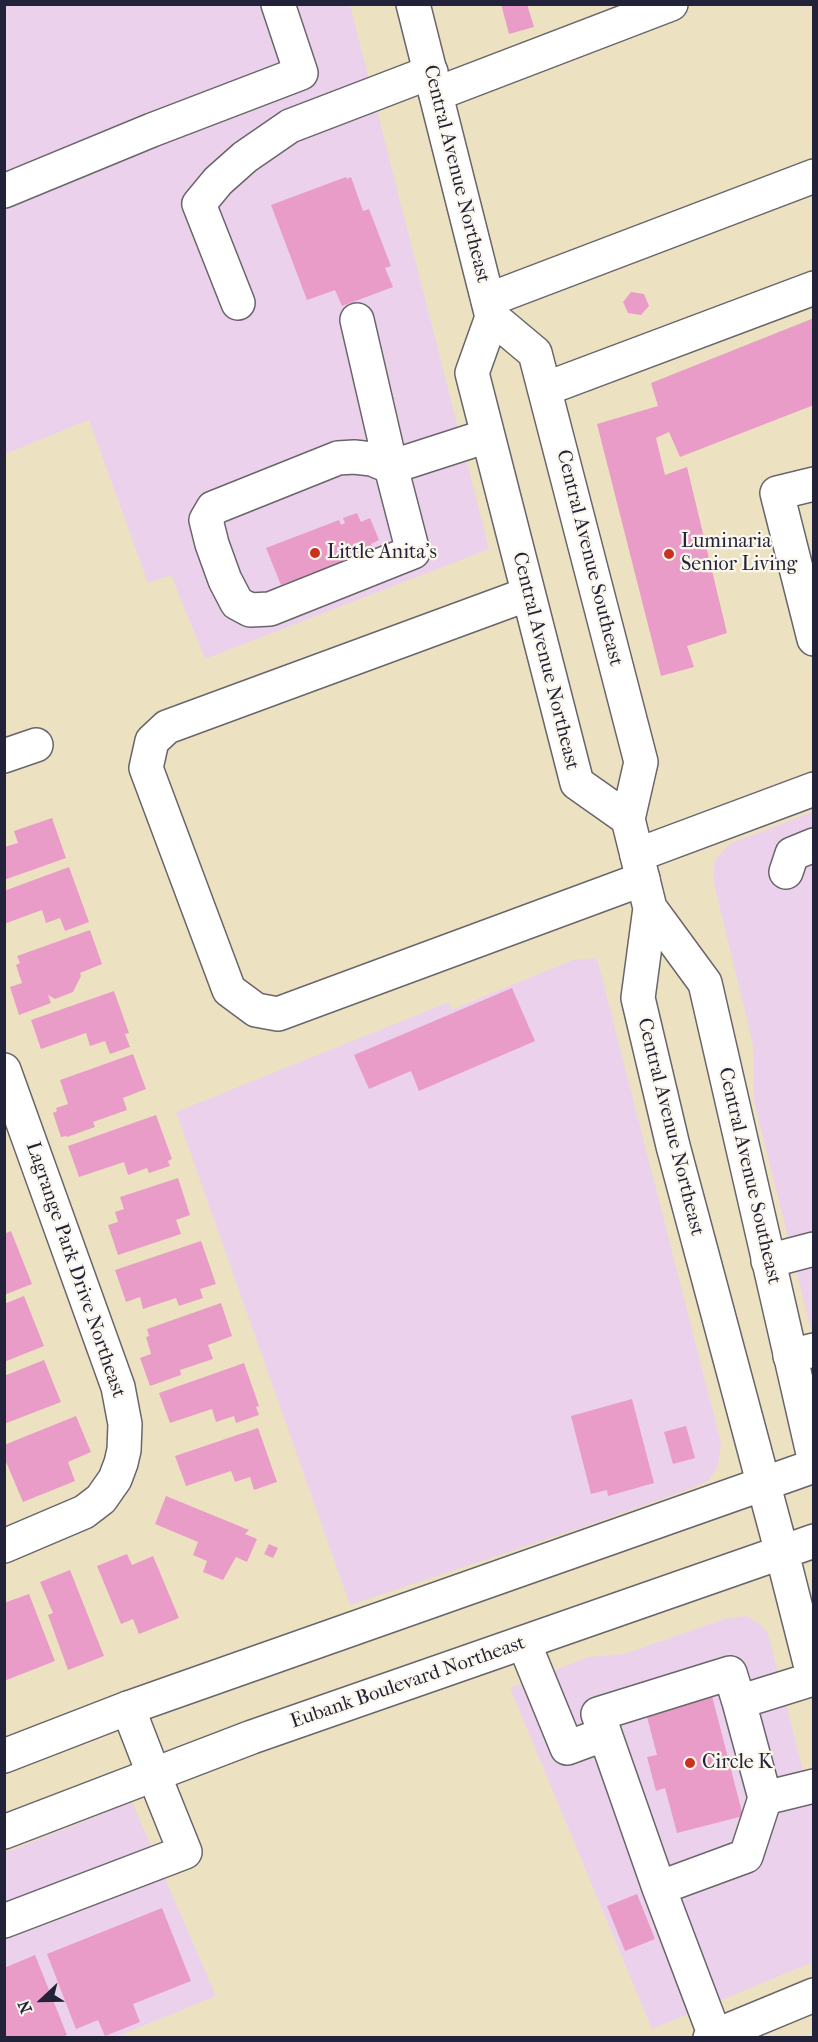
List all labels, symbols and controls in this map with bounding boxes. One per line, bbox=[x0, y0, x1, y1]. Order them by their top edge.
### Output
street label: Central Avenue Northeast bbox=[417, 63, 495, 285]
street label: Central Avenue Southeast bbox=[551, 447, 627, 669]
place label: Luminaria Senior Living bbox=[681, 530, 797, 577]
place label: Little Anita's bbox=[327, 541, 437, 565]
marker: Little Anita's bbox=[308, 546, 322, 560]
marker: Luminaria Senior Living bbox=[662, 547, 676, 561]
street label: Central Avenue Northeast bbox=[506, 550, 584, 772]
street label: Central Avenue Northeast bbox=[631, 1016, 709, 1238]
street label: Central Avenue Southeast bbox=[712, 1065, 786, 1287]
street label: Lagrange Park Drive Northeast bbox=[20, 1139, 130, 1401]
street label: Eubank Boulevard Northeast bbox=[288, 1632, 528, 1734]
place label: Circle K bbox=[702, 1751, 773, 1775]
marker: Circle K bbox=[683, 1756, 697, 1770]
north arrow bbox=[12, 1970, 72, 2030]
text: N bbox=[14, 1998, 36, 2016]

